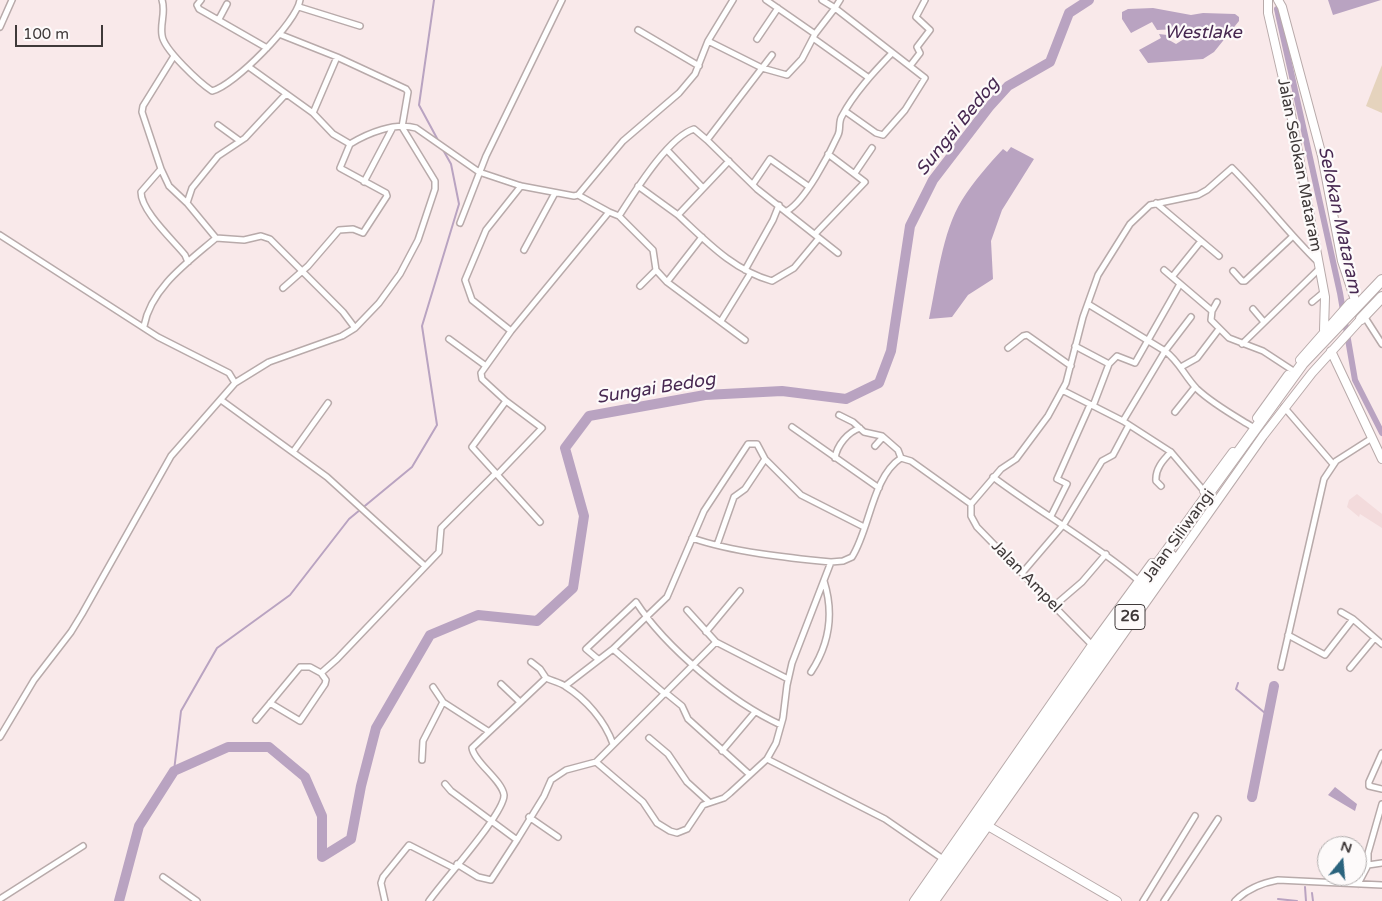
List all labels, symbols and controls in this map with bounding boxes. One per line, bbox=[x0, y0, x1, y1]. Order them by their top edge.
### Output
scale bar bbox=[18, 15, 105, 47]
water label: Westlake bbox=[1164, 22, 1242, 44]
text: 100 m bbox=[23, 25, 69, 43]
water label: Sungai Bedog bbox=[912, 74, 1004, 180]
street label: Jalan Selokan Mataram bbox=[1273, 77, 1325, 253]
water label: Selokan Mataram bbox=[1313, 144, 1365, 296]
water label: Sungai Bedog bbox=[595, 369, 717, 409]
street label: Jalan Siliwangi bbox=[1139, 486, 1219, 586]
street label: Jalan Ampel bbox=[987, 537, 1065, 617]
road number: 26 bbox=[1115, 604, 1145, 630]
north arrow bbox=[1317, 836, 1367, 886]
text: N bbox=[1338, 837, 1354, 857]

